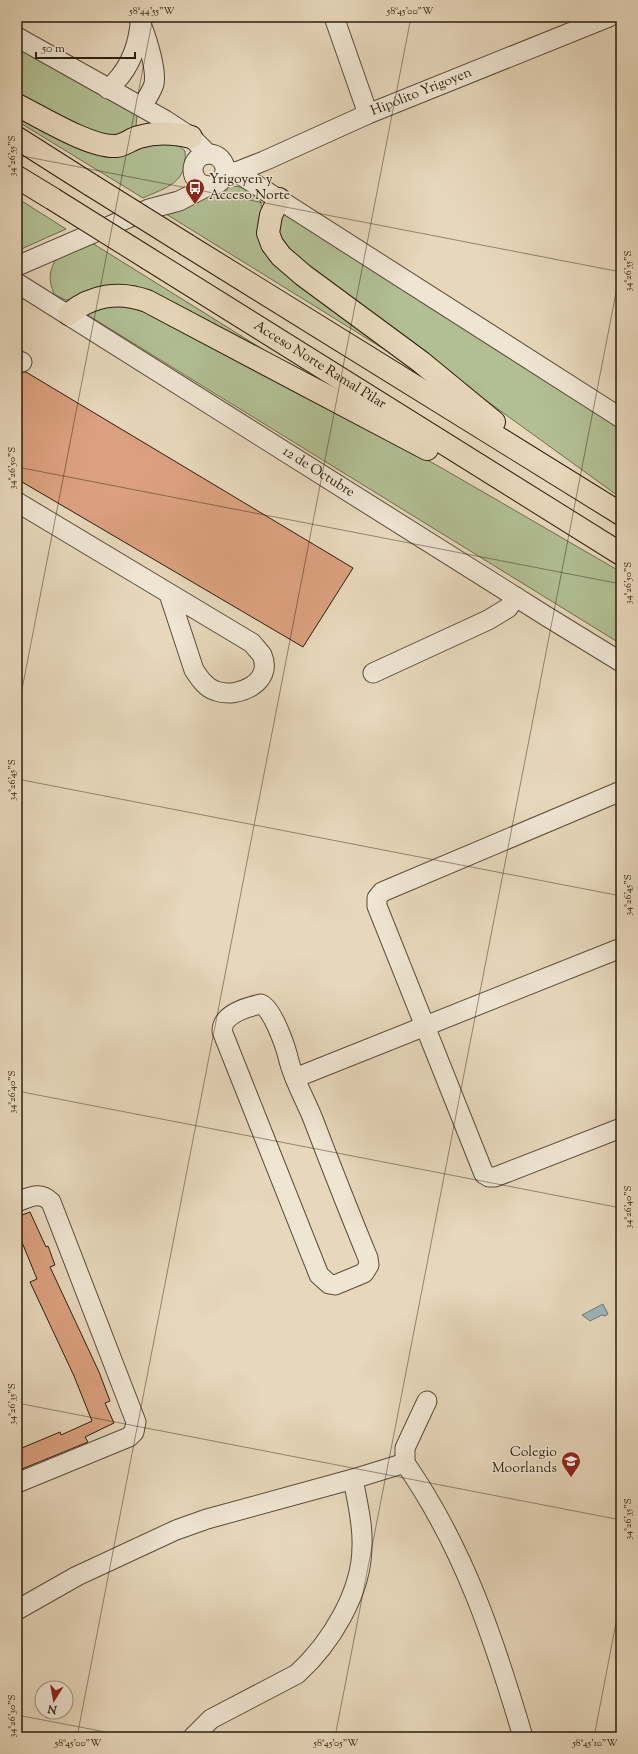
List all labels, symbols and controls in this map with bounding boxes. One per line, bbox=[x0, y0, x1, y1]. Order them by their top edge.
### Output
text: 58°44'55"W bbox=[128, 4, 175, 19]
text: 58°45'00"W bbox=[386, 4, 433, 19]
scale bar bbox=[36, 34, 135, 60]
text: 50 m bbox=[41, 40, 65, 58]
street label: Hipólito Yrigoyen bbox=[368, 63, 475, 122]
text: 34°26'55"S bbox=[5, 135, 20, 176]
place label: Yrigoyen y Acceso Norte bbox=[209, 170, 290, 206]
bus stop icon: Yrigoyen y Acceso Norte bbox=[184, 177, 206, 205]
text: 34°26'55"S bbox=[621, 250, 636, 291]
street label: Acceso Norte Ramal Pilar bbox=[249, 317, 390, 415]
street label: 12 de Octubre bbox=[278, 442, 358, 503]
text: 34°26'50"S bbox=[5, 447, 20, 489]
text: 34°26'50"S bbox=[621, 562, 636, 604]
text: 34°26'45"S bbox=[5, 759, 20, 801]
text: 34°26'45"S bbox=[621, 874, 636, 916]
text: 34°26'40"S bbox=[5, 1070, 20, 1114]
text: 34°26'40"S bbox=[621, 1185, 636, 1229]
text: 34°26'35"S bbox=[5, 1383, 20, 1425]
place label: Colegio Moorlands bbox=[492, 1443, 557, 1479]
school or university icon: Colegio Moorlands bbox=[560, 1450, 582, 1478]
text: 34°26'35"S bbox=[621, 1498, 636, 1540]
north arrow bbox=[34, 1680, 74, 1720]
text: 34°26'30"S bbox=[5, 1694, 20, 1737]
text: N bbox=[46, 1700, 59, 1718]
text: 58°45'00"W bbox=[54, 1736, 101, 1751]
text: 58°45'05"W bbox=[313, 1736, 358, 1751]
text: 58°45'10"W bbox=[571, 1736, 618, 1751]

